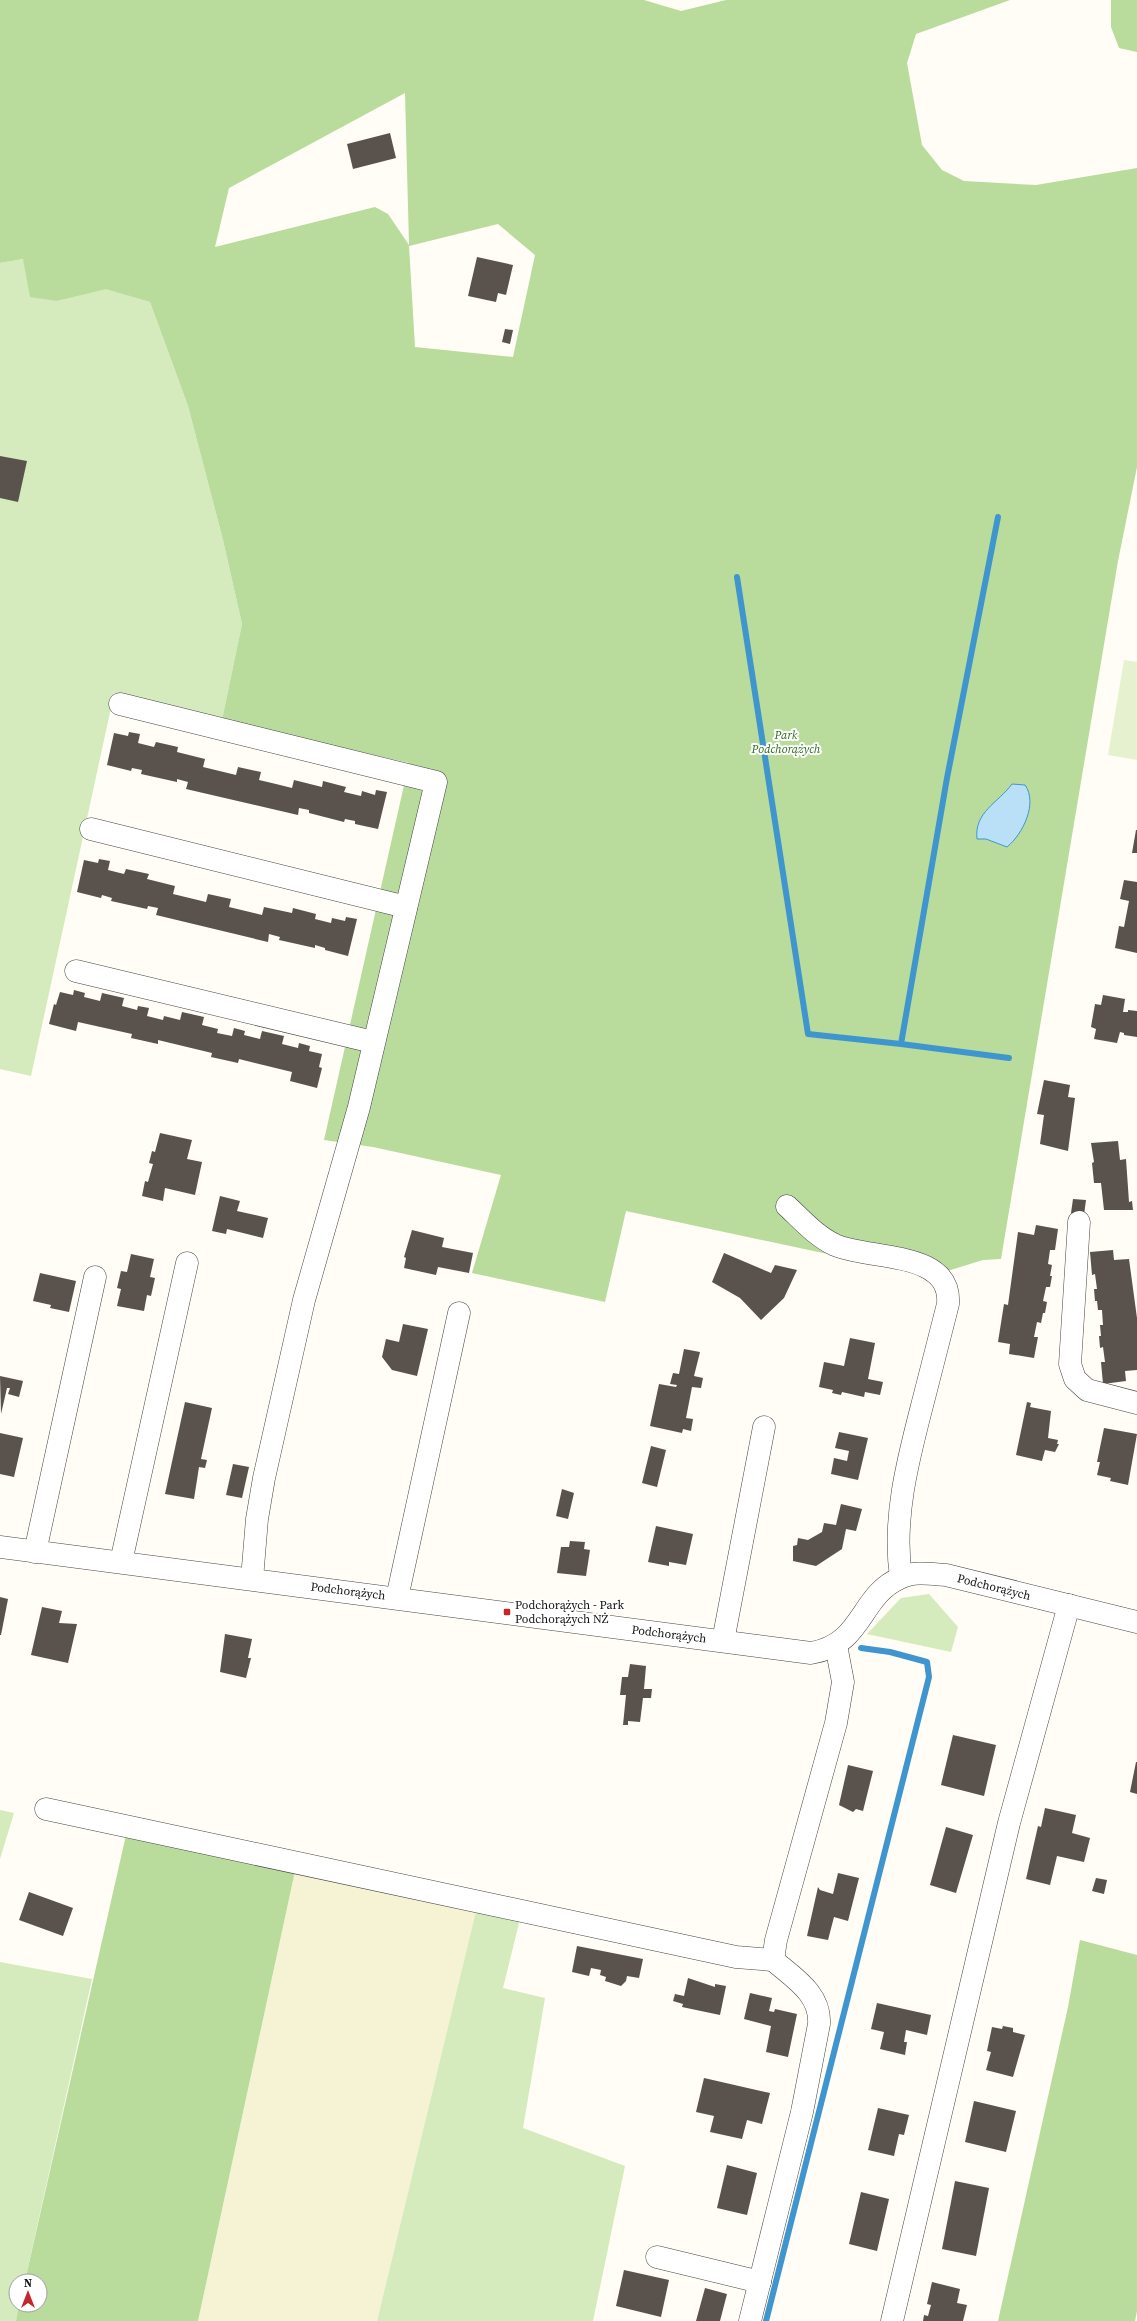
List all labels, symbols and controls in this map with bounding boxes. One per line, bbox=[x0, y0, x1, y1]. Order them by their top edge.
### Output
park label: Park Podchorążych bbox=[751, 727, 821, 757]
street label: Podchorążych bbox=[956, 1570, 1032, 1604]
street label: Podchorążych bbox=[310, 1578, 386, 1604]
place label: Podchorążych - Park Podchorążych NŻ bbox=[515, 1597, 625, 1627]
marker: Podchorążych - Park Podchorążych NŻ bbox=[502, 1607, 512, 1617]
street label: Podchorążych bbox=[631, 1621, 707, 1647]
north arrow bbox=[8, 2273, 48, 2313]
text: N bbox=[24, 2276, 32, 2291]

